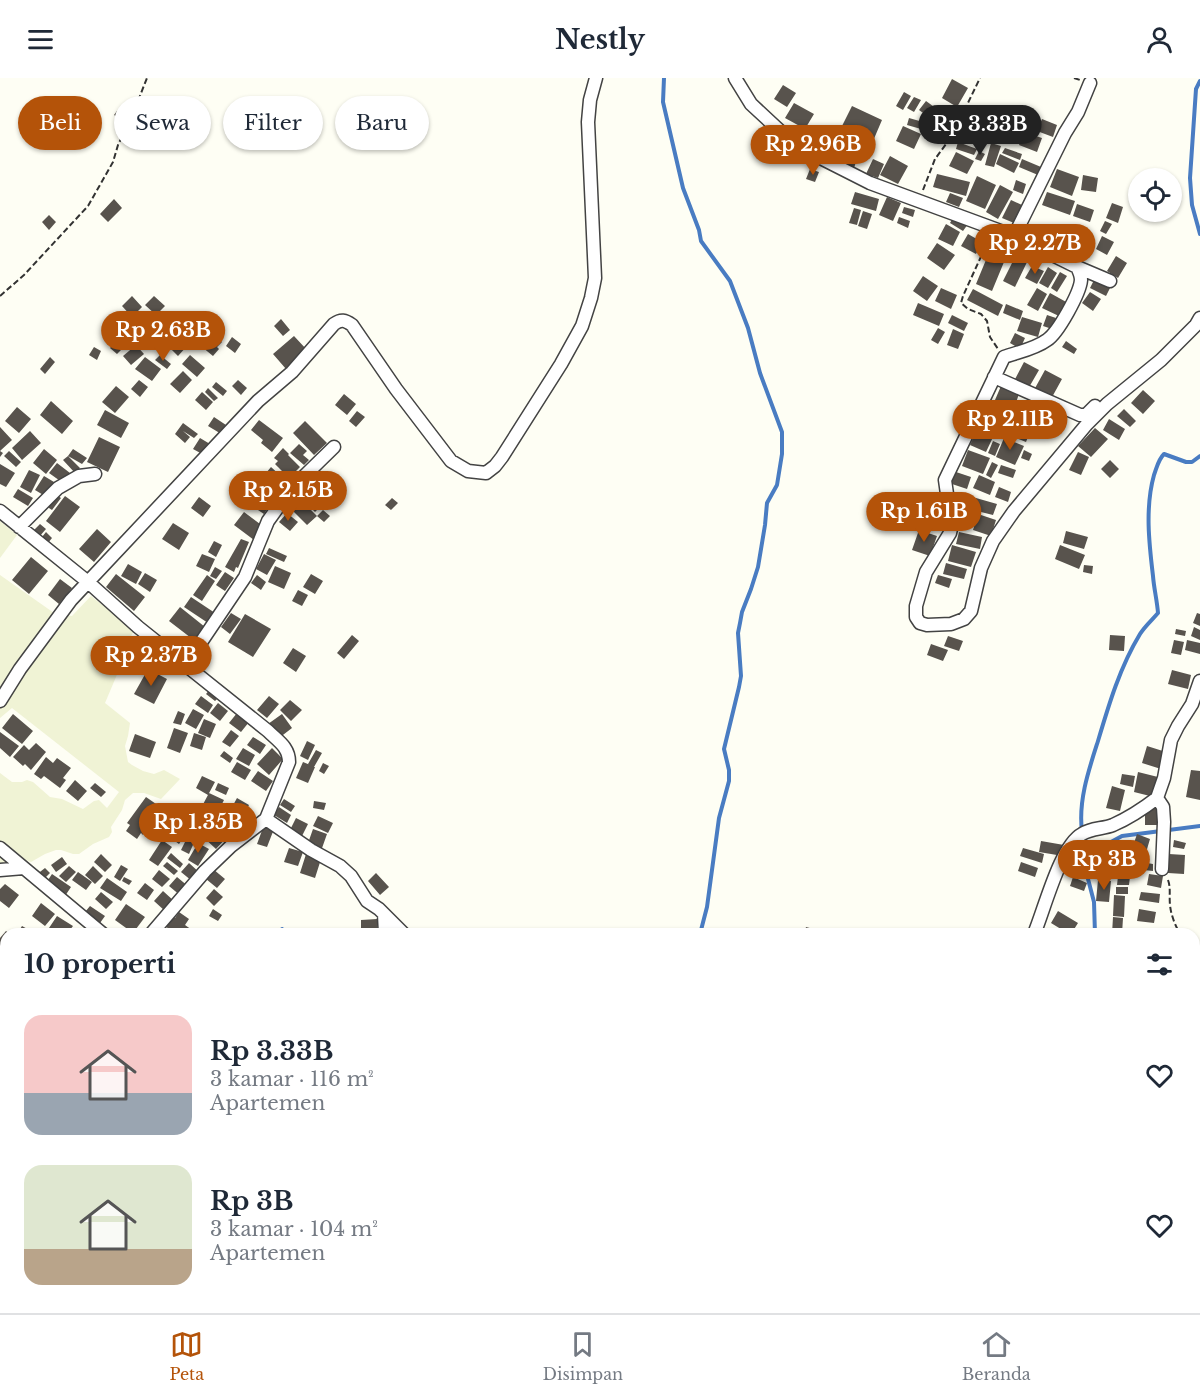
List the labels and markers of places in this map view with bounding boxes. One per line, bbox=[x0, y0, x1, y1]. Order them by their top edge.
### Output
pin: Rp 3.33B bbox=[918, 105, 1042, 156]
pin: Rp 2.96B bbox=[751, 125, 875, 176]
pin: Rp 2.27B bbox=[973, 224, 1097, 275]
pin: Rp 2.63B bbox=[101, 311, 225, 362]
pin: Rp 2.11B bbox=[948, 400, 1072, 451]
pin: Rp 2.15B bbox=[226, 471, 350, 522]
pin: Rp 1.61B bbox=[862, 492, 986, 543]
pin: Rp 2.37B bbox=[89, 636, 213, 687]
pin: Rp 1.35B bbox=[136, 803, 260, 854]
pin: Rp 3B bbox=[1062, 840, 1146, 891]

